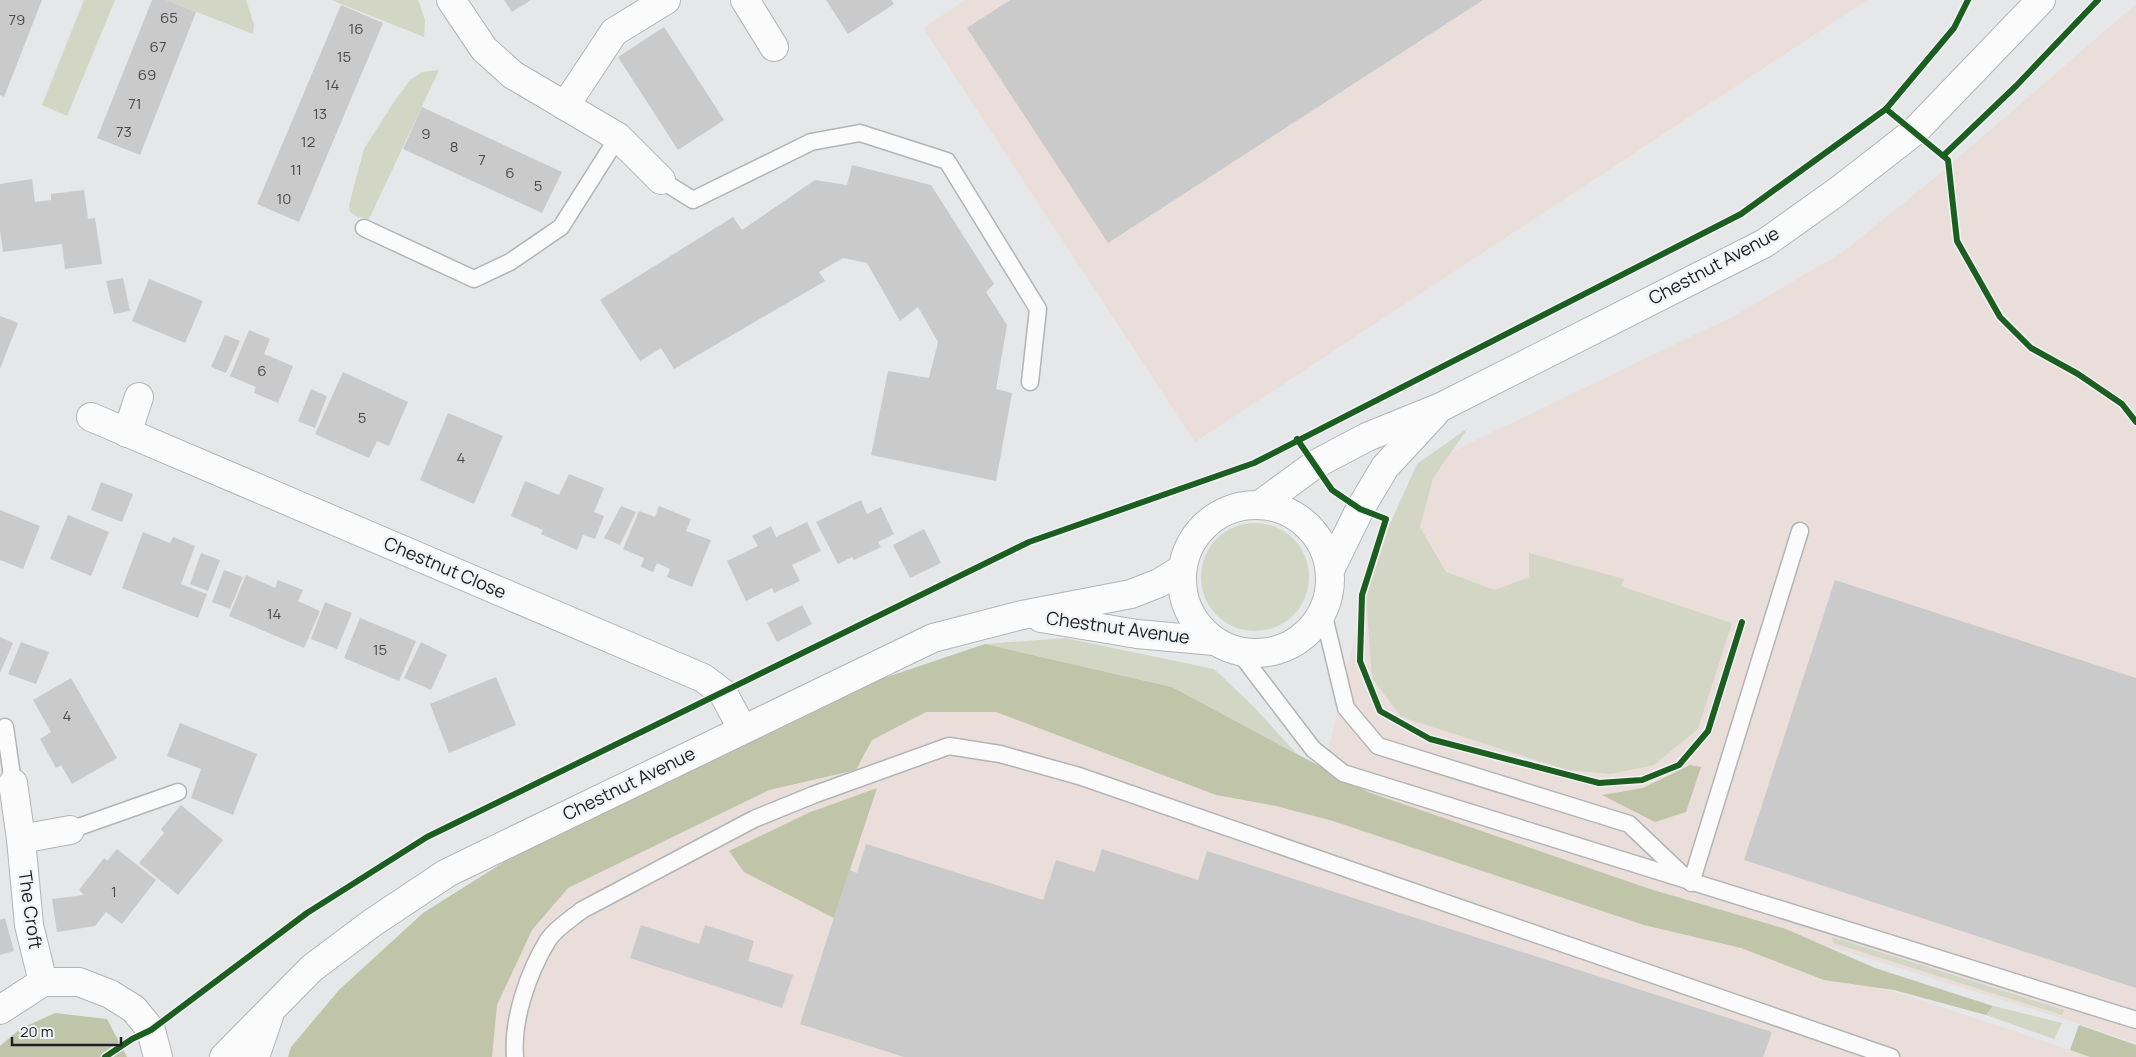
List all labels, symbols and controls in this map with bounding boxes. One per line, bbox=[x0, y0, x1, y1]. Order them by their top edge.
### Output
house number: 65 bbox=[160, 7, 178, 28]
house number: 79 bbox=[9, 9, 25, 30]
house number: 16 bbox=[348, 18, 364, 39]
house number: 67 bbox=[150, 36, 166, 57]
house number: 15 bbox=[337, 46, 351, 67]
house number: 69 bbox=[138, 64, 156, 85]
house number: 14 bbox=[325, 74, 339, 95]
house number: 71 bbox=[128, 93, 142, 114]
house number: 13 bbox=[313, 103, 327, 124]
house number: 73 bbox=[116, 121, 132, 142]
house number: 9 bbox=[421, 123, 431, 144]
house number: 12 bbox=[301, 131, 315, 152]
house number: 8 bbox=[450, 136, 458, 157]
house number: 7 bbox=[478, 149, 486, 170]
house number: 11 bbox=[290, 159, 302, 180]
house number: 6 bbox=[505, 162, 515, 183]
house number: 5 bbox=[534, 175, 542, 196]
house number: 10 bbox=[277, 188, 292, 209]
street label: Chestnut Avenue bbox=[1644, 221, 1783, 310]
house number: 6 bbox=[257, 360, 267, 381]
house number: 5 bbox=[358, 407, 366, 428]
house number: 4 bbox=[457, 447, 466, 468]
street label: Chestnut Close bbox=[381, 531, 510, 604]
house number: 14 bbox=[267, 603, 281, 624]
street label: Chestnut Avenue bbox=[1045, 605, 1191, 649]
house number: 15 bbox=[373, 639, 387, 660]
house number: 4 bbox=[63, 705, 72, 726]
street label: Chestnut Avenue bbox=[558, 741, 699, 826]
street label: The Croft bbox=[14, 869, 48, 951]
house number: 1 bbox=[111, 881, 117, 902]
scale bar bbox=[12, 1014, 121, 1046]
text: 20 m bbox=[20, 1021, 53, 1042]

